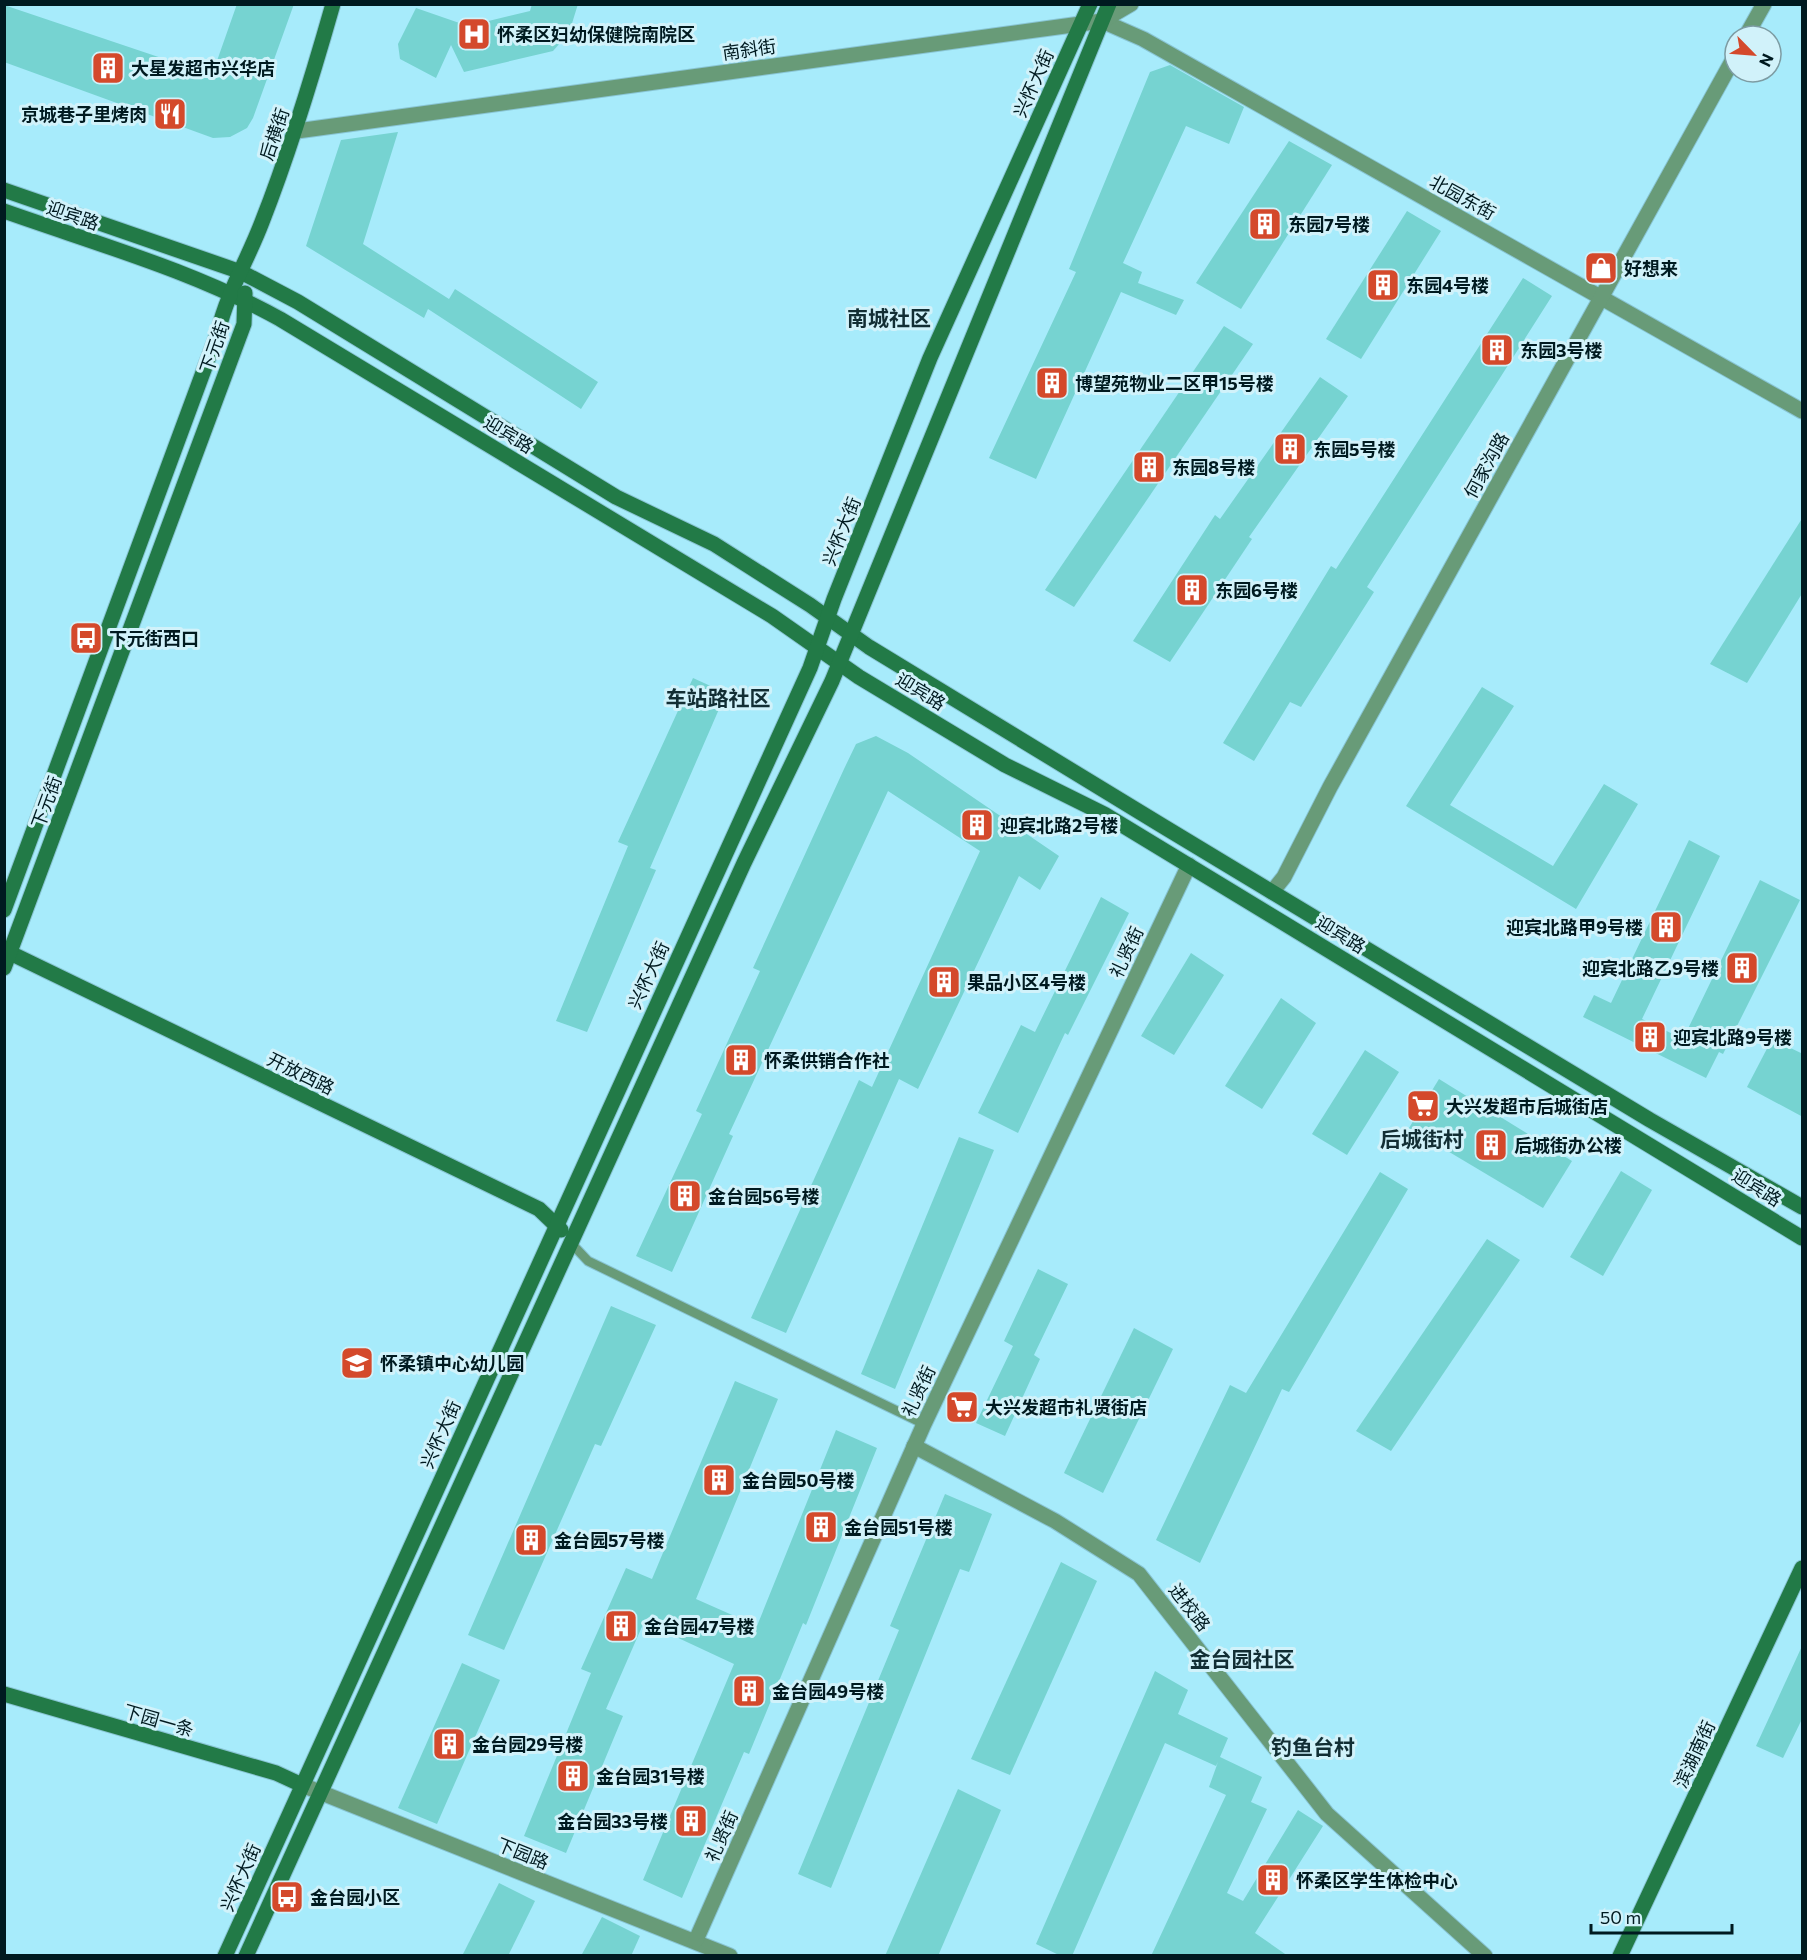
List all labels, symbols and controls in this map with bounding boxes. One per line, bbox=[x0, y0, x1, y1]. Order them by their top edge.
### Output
hospital icon: 怀柔区妇幼保健院南院区 bbox=[456, 16, 492, 52]
place label: 怀柔区妇幼保健院南院区 bbox=[497, 23, 695, 45]
north arrow bbox=[1723, 24, 1783, 84]
street label: 南斜街 bbox=[721, 34, 777, 64]
street label: 兴怀大街 bbox=[1008, 46, 1058, 120]
building icon: 大星发超市兴华店 bbox=[90, 50, 126, 86]
text: N bbox=[1756, 51, 1778, 70]
place label: 大星发超市兴华店 bbox=[131, 57, 275, 79]
restaurant icon: 京城巷子里烤肉 bbox=[152, 96, 188, 132]
place label: 京城巷子里烤肉 bbox=[21, 103, 147, 125]
street label: 后横街 bbox=[255, 105, 293, 163]
street label: 北园东街 bbox=[1426, 170, 1500, 224]
street label: 迎宾路 bbox=[44, 196, 102, 234]
building icon: 东园7号楼 bbox=[1247, 206, 1283, 242]
place label: 东园7号楼 bbox=[1288, 213, 1370, 235]
shop icon: 好想来 bbox=[1583, 250, 1619, 286]
place label: 好想来 bbox=[1624, 257, 1678, 279]
building icon: 东园4号楼 bbox=[1365, 267, 1401, 303]
place label: 东园4号楼 bbox=[1406, 274, 1489, 296]
district label: 南城社区 bbox=[847, 305, 931, 330]
street label: 下元街 bbox=[195, 318, 233, 376]
building icon: 东园3号楼 bbox=[1479, 332, 1515, 368]
place label: 东园3号楼 bbox=[1520, 339, 1603, 361]
building icon: 博望苑物业二区甲15号楼 bbox=[1034, 365, 1070, 401]
place label: 博望苑物业二区甲15号楼 bbox=[1075, 372, 1274, 394]
street label: 迎宾路 bbox=[480, 411, 538, 457]
street label: 何家沟路 bbox=[1459, 428, 1513, 502]
building icon: 东园5号楼 bbox=[1272, 431, 1308, 467]
place label: 东园5号楼 bbox=[1313, 438, 1396, 460]
building icon: 东园8号楼 bbox=[1131, 449, 1167, 485]
place label: 东园8号楼 bbox=[1172, 456, 1255, 478]
street label: 兴怀大街 bbox=[817, 494, 865, 568]
building icon: 东园6号楼 bbox=[1174, 572, 1210, 608]
place label: 东园6号楼 bbox=[1215, 579, 1298, 601]
bus stop icon: 下元街西口 bbox=[68, 620, 104, 656]
place label: 下元街西口 bbox=[109, 627, 199, 649]
street label: 迎宾路 bbox=[892, 668, 950, 714]
district label: 车站路社区 bbox=[666, 685, 771, 710]
street label: 下元街 bbox=[26, 773, 66, 831]
building icon: 迎宾北路2号楼 bbox=[959, 807, 995, 843]
place label: 迎宾北路2号楼 bbox=[1000, 814, 1118, 836]
building icon: 迎宾北路甲9号楼 bbox=[1648, 909, 1684, 945]
street label: 迎宾路 bbox=[1312, 911, 1370, 957]
place label: 迎宾北路甲9号楼 bbox=[1506, 916, 1643, 938]
street label: 礼贤街 bbox=[1105, 923, 1147, 981]
street label: 兴怀大街 bbox=[623, 938, 673, 1012]
building icon: 迎宾北路乙9号楼 bbox=[1724, 950, 1760, 986]
place label: 迎宾北路乙9号楼 bbox=[1582, 957, 1719, 979]
building icon: 果品小区4号楼 bbox=[926, 964, 962, 1000]
place label: 果品小区4号楼 bbox=[967, 971, 1086, 993]
building icon: 迎宾北路9号楼 bbox=[1632, 1019, 1668, 1055]
place label: 迎宾北路9号楼 bbox=[1673, 1026, 1792, 1048]
building icon: 怀柔供销合作社 bbox=[723, 1042, 759, 1078]
street label: 开放西路 bbox=[264, 1047, 338, 1099]
place label: 怀柔供销合作社 bbox=[764, 1049, 890, 1071]
supermarket icon: 大兴发超市后城街店 bbox=[1405, 1088, 1441, 1124]
place label: 大兴发超市后城街店 bbox=[1446, 1095, 1608, 1117]
district label: 后城街村 bbox=[1380, 1126, 1464, 1151]
building icon: 后城街办公楼 bbox=[1473, 1127, 1509, 1163]
place label: 后城街办公楼 bbox=[1514, 1134, 1622, 1156]
street label: 迎宾路 bbox=[1728, 1163, 1786, 1211]
building icon: 金台园56号楼 bbox=[667, 1178, 703, 1214]
place label: 金台园56号楼 bbox=[708, 1185, 820, 1207]
school or university icon: 怀柔镇中心幼儿园 bbox=[339, 1345, 375, 1381]
place label: 怀柔镇中心幼儿园 bbox=[380, 1352, 524, 1374]
street label: 礼贤街 bbox=[897, 1362, 939, 1420]
supermarket icon: 大兴发超市礼贤街店 bbox=[944, 1389, 980, 1425]
place label: 大兴发超市礼贤街店 bbox=[985, 1396, 1147, 1418]
street label: 兴怀大街 bbox=[415, 1397, 465, 1471]
building icon: 金台园50号楼 bbox=[701, 1462, 737, 1498]
place label: 金台园50号楼 bbox=[742, 1469, 854, 1491]
building icon: 金台园51号楼 bbox=[803, 1509, 839, 1545]
place label: 金台园51号楼 bbox=[844, 1516, 953, 1538]
building icon: 金台园57号楼 bbox=[513, 1522, 549, 1558]
place label: 金台园57号楼 bbox=[554, 1529, 664, 1551]
street label: 进校路 bbox=[1165, 1579, 1215, 1635]
building icon: 金台园47号楼 bbox=[603, 1608, 639, 1644]
place label: 金台园47号楼 bbox=[644, 1615, 755, 1637]
district label: 金台园社区 bbox=[1190, 1646, 1295, 1671]
building icon: 金台园49号楼 bbox=[731, 1673, 767, 1709]
place label: 金台园49号楼 bbox=[772, 1680, 884, 1702]
street label: 下园一条 bbox=[121, 1700, 197, 1740]
street label: 滨湖南街 bbox=[1669, 1717, 1719, 1791]
building icon: 金台园29号楼 bbox=[431, 1726, 467, 1762]
place label: 金台园29号楼 bbox=[472, 1733, 583, 1755]
district label: 钓鱼台村 bbox=[1271, 1734, 1355, 1759]
building icon: 金台园31号楼 bbox=[555, 1758, 591, 1794]
place label: 金台园31号楼 bbox=[596, 1765, 705, 1787]
building icon: 金台园33号楼 bbox=[673, 1803, 709, 1839]
street label: 礼贤街 bbox=[700, 1807, 742, 1865]
place label: 金台园33号楼 bbox=[557, 1810, 668, 1832]
street label: 下园路 bbox=[494, 1833, 552, 1873]
street label: 兴怀大街 bbox=[215, 1840, 265, 1914]
building icon: 怀柔区学生体检中心 bbox=[1255, 1862, 1291, 1898]
place label: 怀柔区学生体检中心 bbox=[1296, 1869, 1458, 1891]
bus stop icon: 金台园小区 bbox=[269, 1879, 305, 1915]
place label: 金台园小区 bbox=[310, 1886, 400, 1908]
scale bar bbox=[1591, 1897, 1732, 1935]
text: 50 m bbox=[1600, 1906, 1641, 1928]

